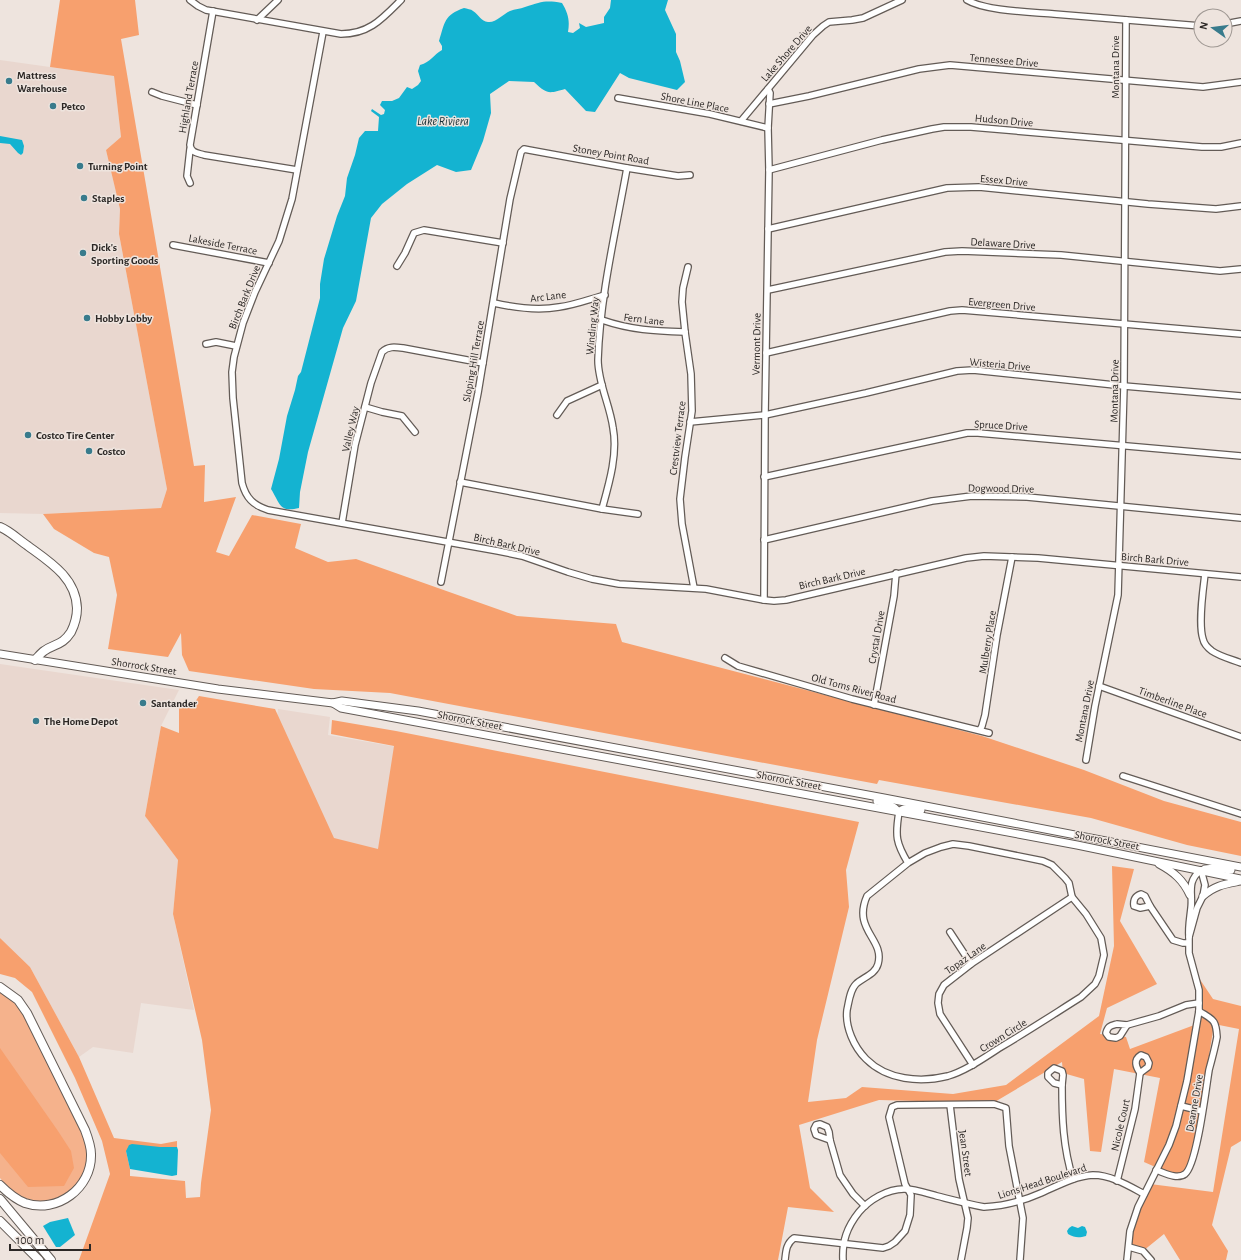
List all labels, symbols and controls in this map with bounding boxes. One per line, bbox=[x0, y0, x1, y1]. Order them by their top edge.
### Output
north arrow bbox=[1193, 8, 1233, 48]
text: N bbox=[1198, 21, 1210, 31]
street label: Lake Shore Drive bbox=[759, 23, 814, 84]
street label: Montana Drive bbox=[1110, 35, 1121, 99]
street label: Tennessee Drive bbox=[969, 52, 1039, 69]
street label: Highland Terrace bbox=[177, 60, 200, 134]
place label: Mattress Warehouse bbox=[17, 70, 67, 94]
marker: Mattress Warehouse bbox=[4, 76, 14, 86]
street label: Shore Line Place bbox=[660, 90, 730, 114]
marker: Petco bbox=[48, 101, 58, 111]
place label: Petco bbox=[61, 101, 86, 112]
street label: Hudson Drive bbox=[974, 112, 1034, 129]
water label: Lake Riviera bbox=[417, 115, 469, 127]
street label: Stoney Point Road bbox=[572, 142, 650, 167]
marker: Turning Point bbox=[75, 161, 85, 171]
place label: Turning Point bbox=[88, 161, 148, 172]
street label: Essex Drive bbox=[980, 173, 1028, 188]
marker: Staples bbox=[79, 193, 89, 203]
place label: Staples bbox=[92, 193, 125, 204]
street label: Lakeside Terrace bbox=[187, 232, 258, 257]
street label: Delaware Drive bbox=[970, 236, 1036, 251]
place label: Dick's Sporting Goods bbox=[91, 242, 158, 266]
marker: Dick's Sporting Goods bbox=[78, 248, 88, 258]
street label: Birch Bark Drive bbox=[227, 264, 262, 331]
street label: Arc Lane bbox=[529, 289, 567, 304]
street label: Winding Way bbox=[584, 296, 601, 356]
street label: Evergreen Drive bbox=[968, 296, 1036, 313]
street label: Fern Lane bbox=[623, 312, 665, 327]
marker: Hobby Lobby bbox=[82, 313, 92, 323]
place label: Hobby Lobby bbox=[95, 313, 152, 324]
street label: Vermont Drive bbox=[750, 313, 763, 375]
street label: Sloping Hill Terrace bbox=[461, 319, 486, 403]
street label: Wisteria Drive bbox=[969, 356, 1031, 373]
street label: Montana Drive bbox=[1108, 359, 1121, 423]
street label: Crestview Terrace bbox=[668, 400, 687, 476]
street label: Valley Way bbox=[340, 405, 361, 453]
street label: Spruce Drive bbox=[974, 419, 1028, 432]
marker: Costco Tire Center bbox=[23, 430, 33, 440]
place label: Costco Tire Center bbox=[36, 430, 115, 441]
marker: Costco bbox=[84, 446, 94, 456]
place label: Costco bbox=[97, 446, 126, 457]
street label: Dogwood Drive bbox=[968, 482, 1034, 495]
street label: Birch Bark Drive bbox=[472, 531, 541, 557]
street label: Birch Bark Drive bbox=[1121, 551, 1189, 568]
street label: Birch Bark Drive bbox=[798, 565, 867, 591]
street label: Crystal Drive bbox=[866, 610, 887, 665]
street label: Mulberry Place bbox=[977, 610, 998, 675]
street label: Shorrock Street bbox=[111, 656, 178, 677]
street label: Old Toms River Road bbox=[810, 672, 898, 705]
street label: Montana Drive bbox=[1073, 679, 1096, 743]
street label: Timberline Place bbox=[1137, 685, 1208, 720]
marker: Santander bbox=[138, 698, 148, 708]
place label: Santander bbox=[151, 698, 197, 709]
street label: Shorrock Street bbox=[437, 709, 504, 732]
marker: The Home Depot bbox=[31, 716, 41, 726]
place label: The Home Depot bbox=[44, 716, 118, 727]
street label: Shorrock Street bbox=[756, 769, 823, 792]
street label: Shorrock Street bbox=[1074, 829, 1141, 852]
street label: Topaz Lane bbox=[943, 940, 988, 977]
street label: Crown Circle bbox=[978, 1017, 1029, 1054]
street label: Deanne Drive bbox=[1184, 1073, 1205, 1133]
street label: Nicole Court bbox=[1109, 1098, 1132, 1152]
street label: Jean Street bbox=[957, 1129, 974, 1177]
street label: Lions Head Boulevard bbox=[997, 1162, 1088, 1201]
scale bar bbox=[10, 1226, 90, 1252]
text: 100 m bbox=[16, 1234, 44, 1246]

